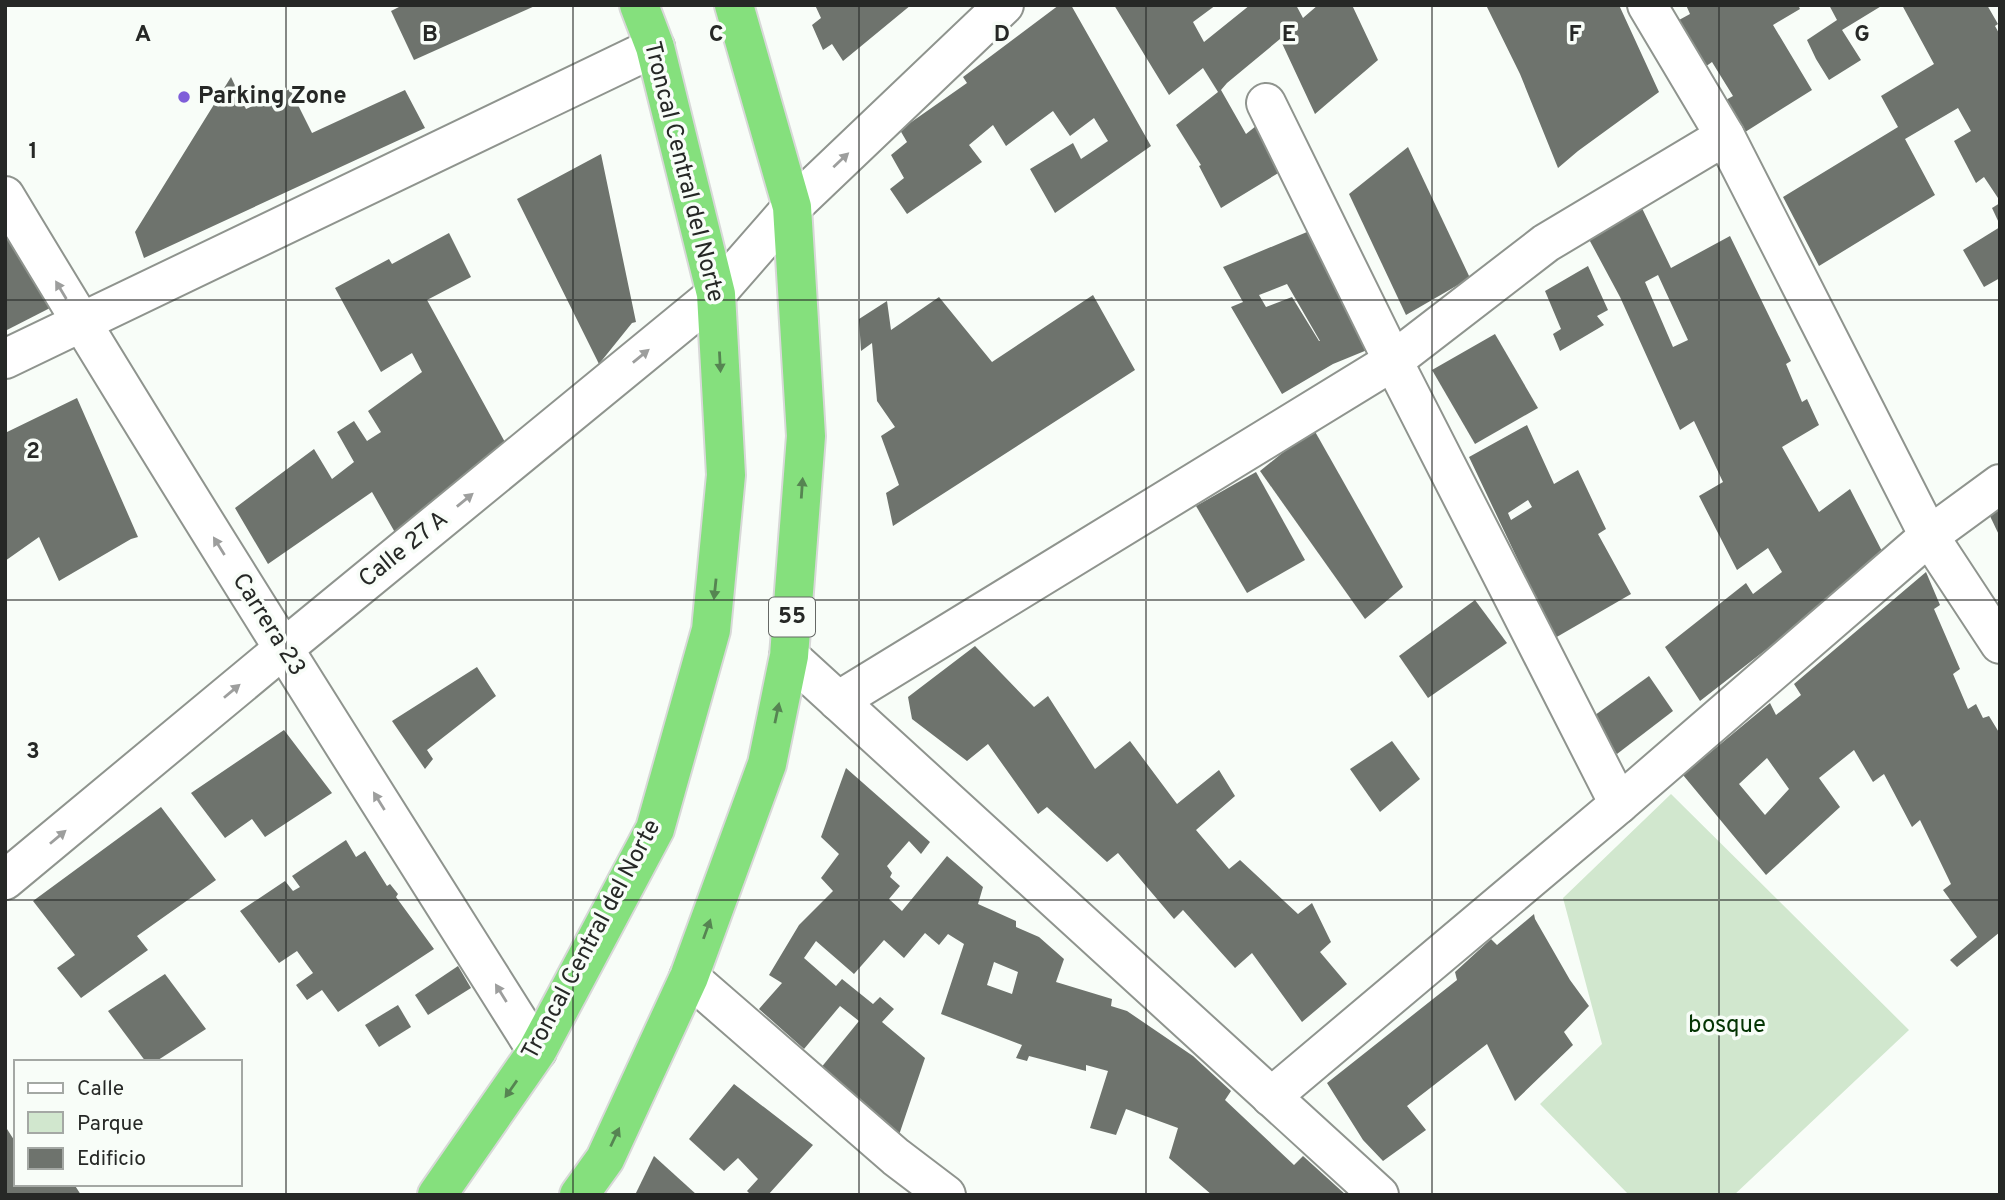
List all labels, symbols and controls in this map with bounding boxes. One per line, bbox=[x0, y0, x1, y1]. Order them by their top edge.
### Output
text: A bbox=[135, 21, 151, 50]
text: B bbox=[422, 21, 438, 50]
text: C bbox=[709, 21, 723, 50]
text: D bbox=[994, 21, 1010, 50]
text: E bbox=[1282, 21, 1296, 50]
text: F bbox=[1568, 21, 1582, 50]
text: G bbox=[1854, 21, 1870, 50]
street label: Troncal Central del Norte bbox=[636, 39, 730, 305]
place label: Parking Zone bbox=[198, 82, 347, 112]
marker: Parking Zone bbox=[176, 89, 192, 105]
text: 1 bbox=[28, 138, 38, 167]
one-way arrow bbox=[832, 152, 850, 168]
one-way arrow bbox=[55, 280, 68, 299]
one-way arrow bbox=[631, 348, 649, 363]
one-way arrow bbox=[714, 351, 725, 373]
text: 2 bbox=[26, 438, 40, 467]
one-way arrow bbox=[797, 476, 808, 498]
one-way arrow bbox=[456, 493, 473, 508]
street label: Calle 27 A bbox=[353, 505, 455, 595]
one-way arrow bbox=[213, 536, 226, 556]
street label: Carrera 23 bbox=[225, 568, 311, 682]
one-way arrow bbox=[709, 578, 720, 600]
road number: 55 bbox=[769, 597, 815, 636]
one-way arrow bbox=[224, 684, 241, 699]
one-way arrow bbox=[772, 702, 783, 724]
text: 3 bbox=[26, 738, 40, 767]
one-way arrow bbox=[373, 791, 386, 811]
street label: Troncal Central del Norte bbox=[516, 815, 668, 1065]
one-way arrow bbox=[49, 830, 66, 845]
one-way arrow bbox=[702, 919, 713, 940]
one-way arrow bbox=[494, 984, 507, 1003]
park label: bosque bbox=[1688, 1011, 1766, 1041]
legend bbox=[14, 1060, 242, 1186]
text: Calle bbox=[77, 1076, 124, 1103]
one-way arrow bbox=[505, 1080, 518, 1099]
text: Parque bbox=[77, 1111, 144, 1138]
one-way arrow bbox=[609, 1127, 621, 1147]
text: Edificio bbox=[77, 1146, 146, 1173]

